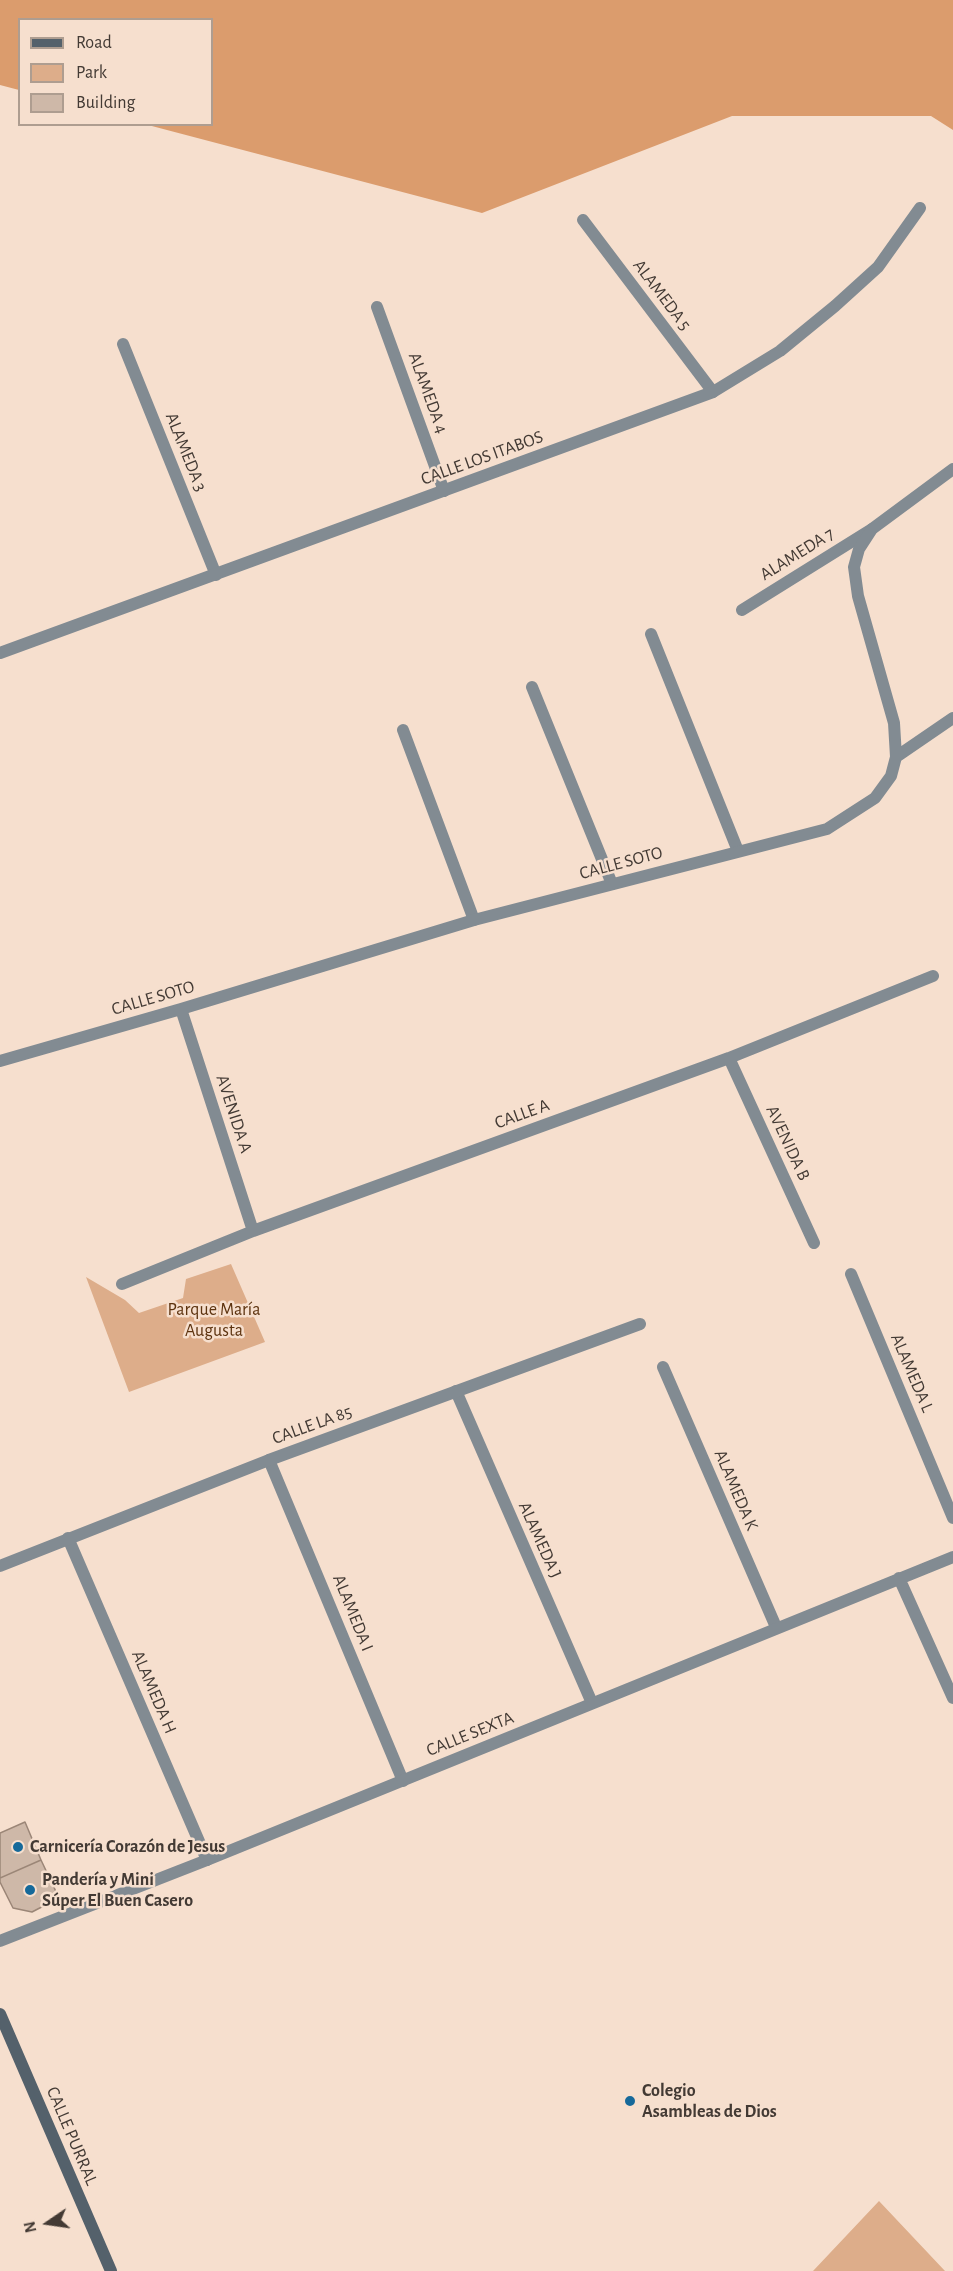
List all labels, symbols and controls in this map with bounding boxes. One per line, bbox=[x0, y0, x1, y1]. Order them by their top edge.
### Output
legend bbox=[18, 18, 213, 126]
text: Road bbox=[76, 34, 112, 52]
text: Park bbox=[76, 64, 107, 82]
text: Building bbox=[76, 94, 135, 112]
street label: ALAMEDA 5 bbox=[628, 255, 696, 335]
street label: ALAMEDA 4 bbox=[403, 350, 453, 436]
street label: ALAMEDA 3 bbox=[160, 409, 212, 495]
street label: CALLE LOS ITABOS bbox=[418, 426, 546, 490]
street label: ALAMEDA 7 bbox=[756, 523, 838, 585]
street label: CALLE SOTO bbox=[577, 842, 665, 884]
street label: CALLE SOTO bbox=[109, 976, 197, 1020]
street label: AVENIDA A bbox=[211, 1072, 257, 1156]
street label: CALLE A bbox=[492, 1094, 552, 1134]
street label: AVENIDA B bbox=[761, 1102, 815, 1184]
park label: Parque María Augusta bbox=[167, 1299, 261, 1342]
street label: ALAMEDA L bbox=[886, 1330, 938, 1416]
street label: CALLE LA 85 bbox=[269, 1401, 355, 1449]
street label: ALAMEDA K bbox=[709, 1446, 763, 1534]
street label: ALAMEDA J bbox=[514, 1498, 566, 1582]
street label: ALAMEDA I bbox=[328, 1572, 378, 1654]
street label: ALAMEDA H bbox=[127, 1647, 181, 1737]
street label: CALLE SEXTA bbox=[423, 1707, 517, 1761]
place label: Carnicería Corazón de Jesus bbox=[30, 1836, 225, 1858]
marker: Carnicería Corazón de Jesus bbox=[11, 1840, 25, 1854]
place label: Pandería y Mini Súper El Buen Casero bbox=[42, 1869, 193, 1912]
marker: Pandería y Mini Súper El Buen Casero bbox=[23, 1883, 37, 1897]
place label: Colegio Asambleas de Dios bbox=[642, 2080, 777, 2122]
street label: CALLE PURRAL bbox=[42, 2084, 102, 2188]
marker: Colegio Asambleas de Dios bbox=[623, 2094, 637, 2108]
north arrow bbox=[18, 2193, 78, 2253]
text: N bbox=[21, 2220, 40, 2234]

